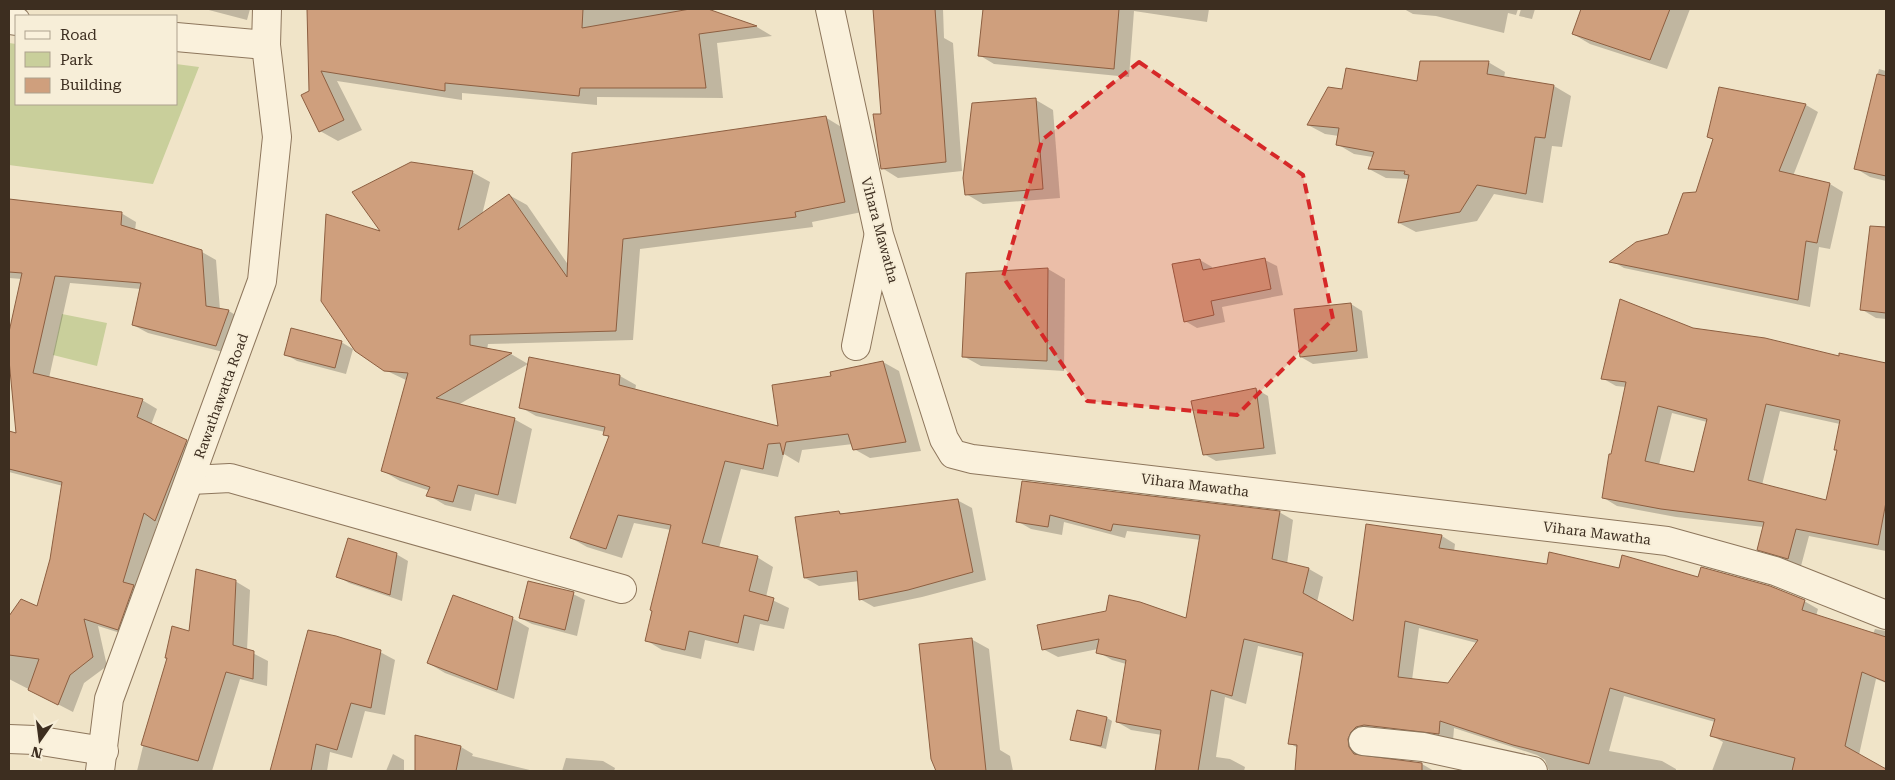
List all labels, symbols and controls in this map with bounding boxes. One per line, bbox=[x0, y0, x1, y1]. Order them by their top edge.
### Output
legend bbox=[15, 15, 178, 105]
text: Road bbox=[60, 26, 97, 44]
text: Park bbox=[60, 51, 94, 69]
text: Building bbox=[60, 76, 122, 94]
street label: Vihara Mawatha bbox=[858, 175, 902, 285]
street label: Rawathawatta Road bbox=[191, 331, 251, 461]
street label: Vihara Mawatha bbox=[1140, 470, 1250, 500]
street label: Vihara Mawatha bbox=[1542, 518, 1652, 548]
north arrow bbox=[15, 715, 65, 765]
text: N bbox=[29, 743, 44, 762]

